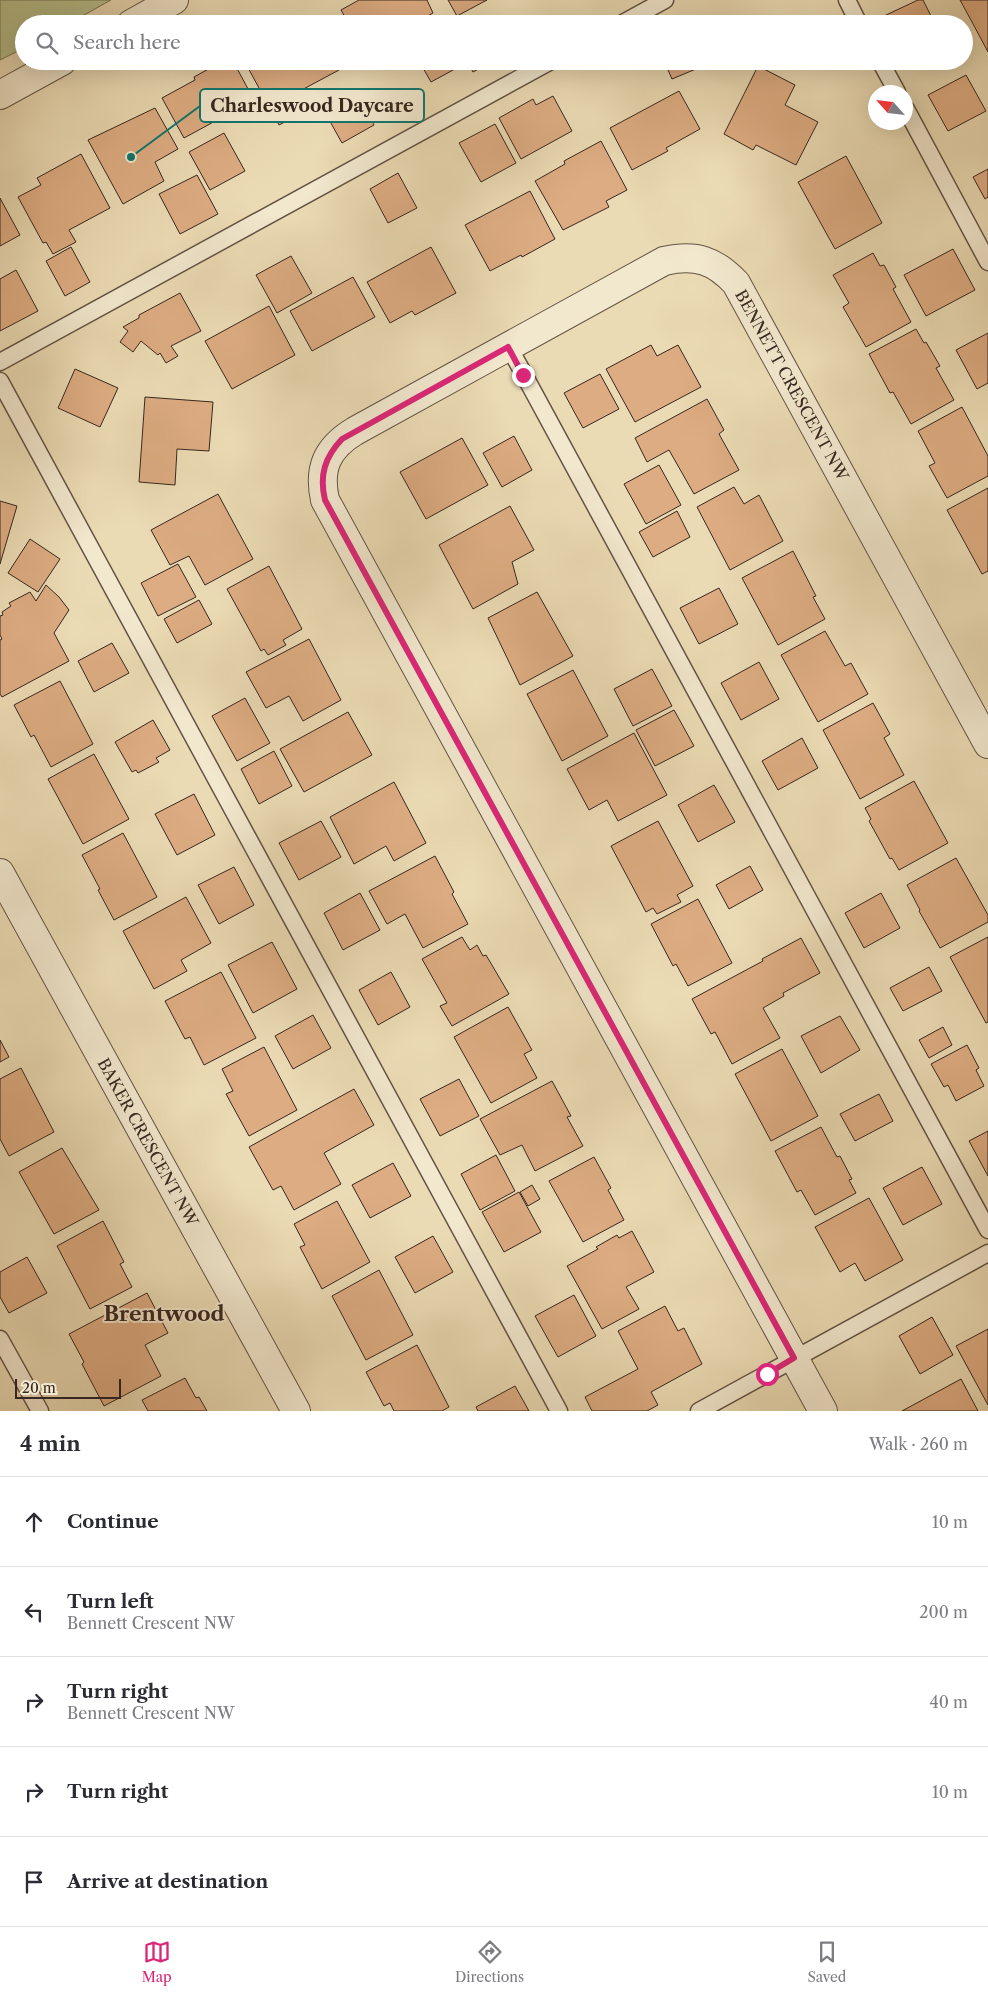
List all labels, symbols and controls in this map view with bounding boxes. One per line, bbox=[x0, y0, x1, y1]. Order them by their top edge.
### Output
search box bbox=[15, 15, 973, 70]
icon: search bbox=[33, 29, 61, 57]
text: Search here bbox=[73, 31, 181, 54]
north arrow bbox=[868, 85, 913, 130]
callout: Charleswood Daycare bbox=[200, 89, 424, 122]
text: Charleswood Daycare bbox=[210, 95, 414, 117]
street label: BENNETT CRESCENT NW bbox=[731, 286, 853, 484]
route end bbox=[512, 364, 535, 387]
street label: BAKER CRESCENT NW bbox=[93, 1054, 203, 1230]
district label: Brentwood bbox=[103, 1301, 225, 1326]
route start bbox=[756, 1363, 779, 1386]
scale bar bbox=[15, 1376, 121, 1399]
text: 20 m bbox=[22, 1379, 56, 1397]
text: 4 min bbox=[20, 1431, 81, 1456]
text: Walk · 260 m bbox=[869, 1434, 968, 1454]
icon: ahead bbox=[20, 1508, 48, 1536]
text: Continue bbox=[67, 1510, 159, 1533]
text: 10 m bbox=[932, 1512, 968, 1532]
text: Turn left bbox=[67, 1590, 154, 1613]
icon: left bbox=[20, 1598, 48, 1626]
text: 200 m bbox=[919, 1602, 968, 1622]
text: Bennett Crescent NW bbox=[67, 1613, 235, 1633]
text: Turn right bbox=[67, 1680, 168, 1703]
icon: right bbox=[20, 1688, 48, 1716]
text: 40 m bbox=[929, 1692, 968, 1712]
text: Bennett Crescent NW bbox=[67, 1703, 235, 1723]
icon: right bbox=[20, 1778, 48, 1806]
text: Turn right bbox=[67, 1780, 168, 1803]
text: 10 m bbox=[932, 1782, 968, 1802]
icon: arrive bbox=[20, 1868, 48, 1896]
text: Arrive at destination bbox=[67, 1870, 268, 1893]
tab: Map bbox=[142, 1938, 172, 1986]
tab: Directions bbox=[455, 1938, 524, 1986]
tab: Saved bbox=[807, 1938, 846, 1986]

